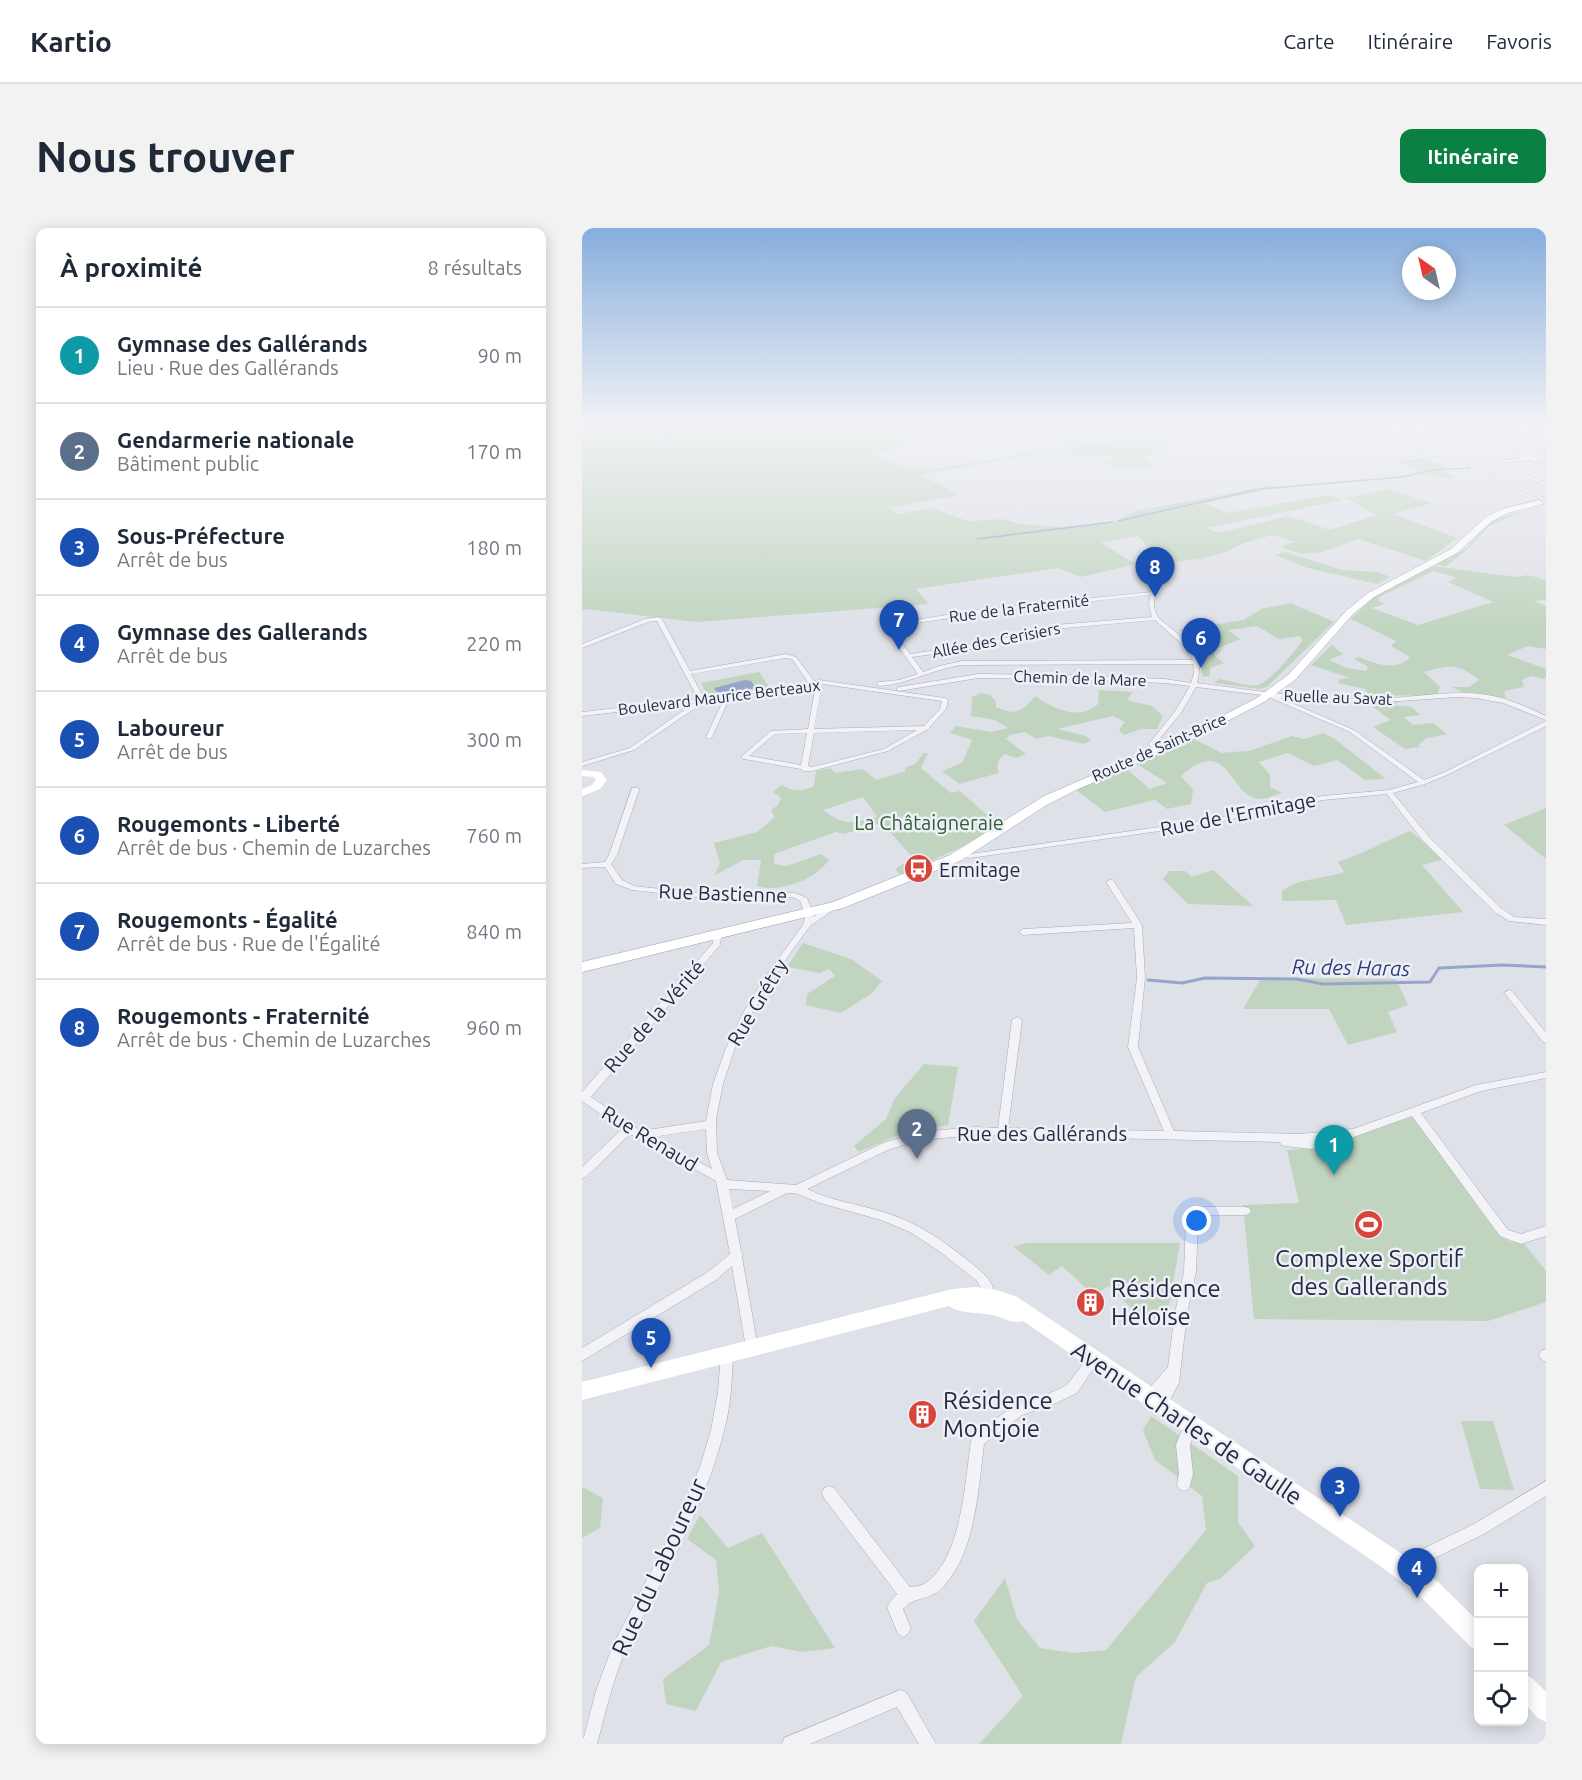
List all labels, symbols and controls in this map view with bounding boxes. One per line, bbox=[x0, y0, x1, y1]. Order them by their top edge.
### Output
text: Kartio bbox=[30, 26, 112, 57]
text: Carte bbox=[1283, 29, 1335, 53]
text: Itinéraire bbox=[1368, 29, 1453, 53]
text: Favoris bbox=[1486, 29, 1552, 53]
button: Itinéraire bbox=[1400, 129, 1546, 183]
text: Nous trouver bbox=[36, 133, 295, 180]
north arrow bbox=[1402, 246, 1456, 300]
text: À proximité bbox=[60, 253, 202, 282]
text: 8 résultats bbox=[428, 256, 522, 279]
text: Gymnase des Gallérands bbox=[117, 331, 368, 356]
text: 1 bbox=[74, 344, 85, 367]
text: 90 m bbox=[478, 344, 522, 367]
text: Lieu · Rue des Gallérands bbox=[117, 356, 339, 379]
text: Gendarmerie nationale bbox=[117, 427, 354, 452]
text: 2 bbox=[74, 440, 85, 463]
text: 170 m bbox=[466, 440, 522, 463]
text: Bâtiment public bbox=[117, 452, 259, 475]
text: Sous-Préfecture bbox=[117, 523, 285, 548]
text: 3 bbox=[74, 536, 85, 559]
text: 180 m bbox=[466, 536, 522, 559]
text: Arrêt de bus bbox=[117, 548, 228, 571]
pin: 8 bbox=[1136, 548, 1174, 597]
street label: Rue de la Fraternité bbox=[948, 590, 1090, 626]
pin: 7 bbox=[880, 600, 918, 650]
pin: 6 bbox=[1182, 618, 1220, 668]
text: Gymnase des Gallerands bbox=[117, 619, 368, 644]
street label: Allée des Cerisiers bbox=[930, 619, 1062, 661]
text: 4 bbox=[74, 632, 85, 655]
text: 220 m bbox=[466, 632, 522, 655]
text: Arrêt de bus bbox=[117, 644, 228, 667]
street label: Chemin de la Mare bbox=[1013, 667, 1147, 689]
street label: Boulevard Maurice Berteaux bbox=[617, 676, 821, 718]
street label: Ruelle au Savat bbox=[1283, 686, 1393, 708]
street label: Route de Saint-Brice bbox=[1089, 709, 1229, 785]
text: Laboureur bbox=[117, 715, 224, 740]
text: 5 bbox=[74, 728, 85, 751]
text: 300 m bbox=[466, 728, 522, 751]
text: Arrêt de bus bbox=[117, 740, 228, 763]
street label: Rue de l'Ermitage bbox=[1158, 788, 1318, 840]
text: Rougemonts - Liberté bbox=[117, 811, 340, 836]
park label: La Châtaigneraie bbox=[854, 811, 1004, 834]
text: 6 bbox=[74, 824, 85, 847]
text: 760 m bbox=[466, 824, 522, 847]
text: Arrêt de bus · Chemin de Luzarches bbox=[117, 836, 431, 859]
bus stop icon: Ermitage bbox=[902, 853, 934, 885]
place label: Ermitage bbox=[939, 858, 1021, 881]
street label: Rue Bastienne bbox=[658, 879, 788, 907]
text: Rougemonts - Égalité bbox=[117, 907, 338, 932]
text: 7 bbox=[74, 920, 85, 943]
text: 840 m bbox=[466, 920, 522, 943]
text: Arrêt de bus · Rue de l'Égalité bbox=[117, 932, 380, 955]
street label: Rue Grétry bbox=[722, 954, 792, 1049]
water label: Ru des Haras bbox=[1292, 954, 1411, 980]
street label: Rue de la Vérité bbox=[599, 955, 709, 1077]
text: Rougemonts - Fraternité bbox=[117, 1003, 370, 1028]
text: 8 bbox=[74, 1016, 85, 1039]
text: 960 m bbox=[466, 1016, 522, 1039]
text: Arrêt de bus · Chemin de Luzarches bbox=[117, 1028, 431, 1051]
street label: Rue Renaud bbox=[598, 1100, 702, 1176]
pin: 2 bbox=[898, 1110, 936, 1159]
street label: Rue des Gallérands bbox=[957, 1122, 1127, 1145]
pin: 1 bbox=[1314, 1126, 1353, 1175]
your location bbox=[1182, 1206, 1211, 1235]
sports icon: Complexe Sportif des Gallerands bbox=[1353, 1209, 1385, 1241]
place label: Complexe Sportif des Gallerands bbox=[1275, 1245, 1464, 1300]
place label: Résidence Héloïse bbox=[1111, 1275, 1221, 1330]
building icon: Résidence Héloïse bbox=[1074, 1286, 1106, 1318]
pin: 5 bbox=[632, 1318, 670, 1368]
street label: Avenue Charles de Gaulle bbox=[1067, 1336, 1307, 1510]
place label: Résidence Montjoie bbox=[943, 1387, 1053, 1442]
building icon: Résidence Montjoie bbox=[906, 1398, 938, 1430]
pin: 3 bbox=[1320, 1468, 1359, 1517]
street label: Rue du Laboureur bbox=[606, 1474, 712, 1660]
pin: 4 bbox=[1398, 1548, 1436, 1598]
map controls bbox=[1474, 1564, 1528, 1726]
button: + bbox=[1474, 1564, 1528, 1618]
button: − bbox=[1474, 1618, 1528, 1672]
button: locate bbox=[1474, 1672, 1528, 1726]

